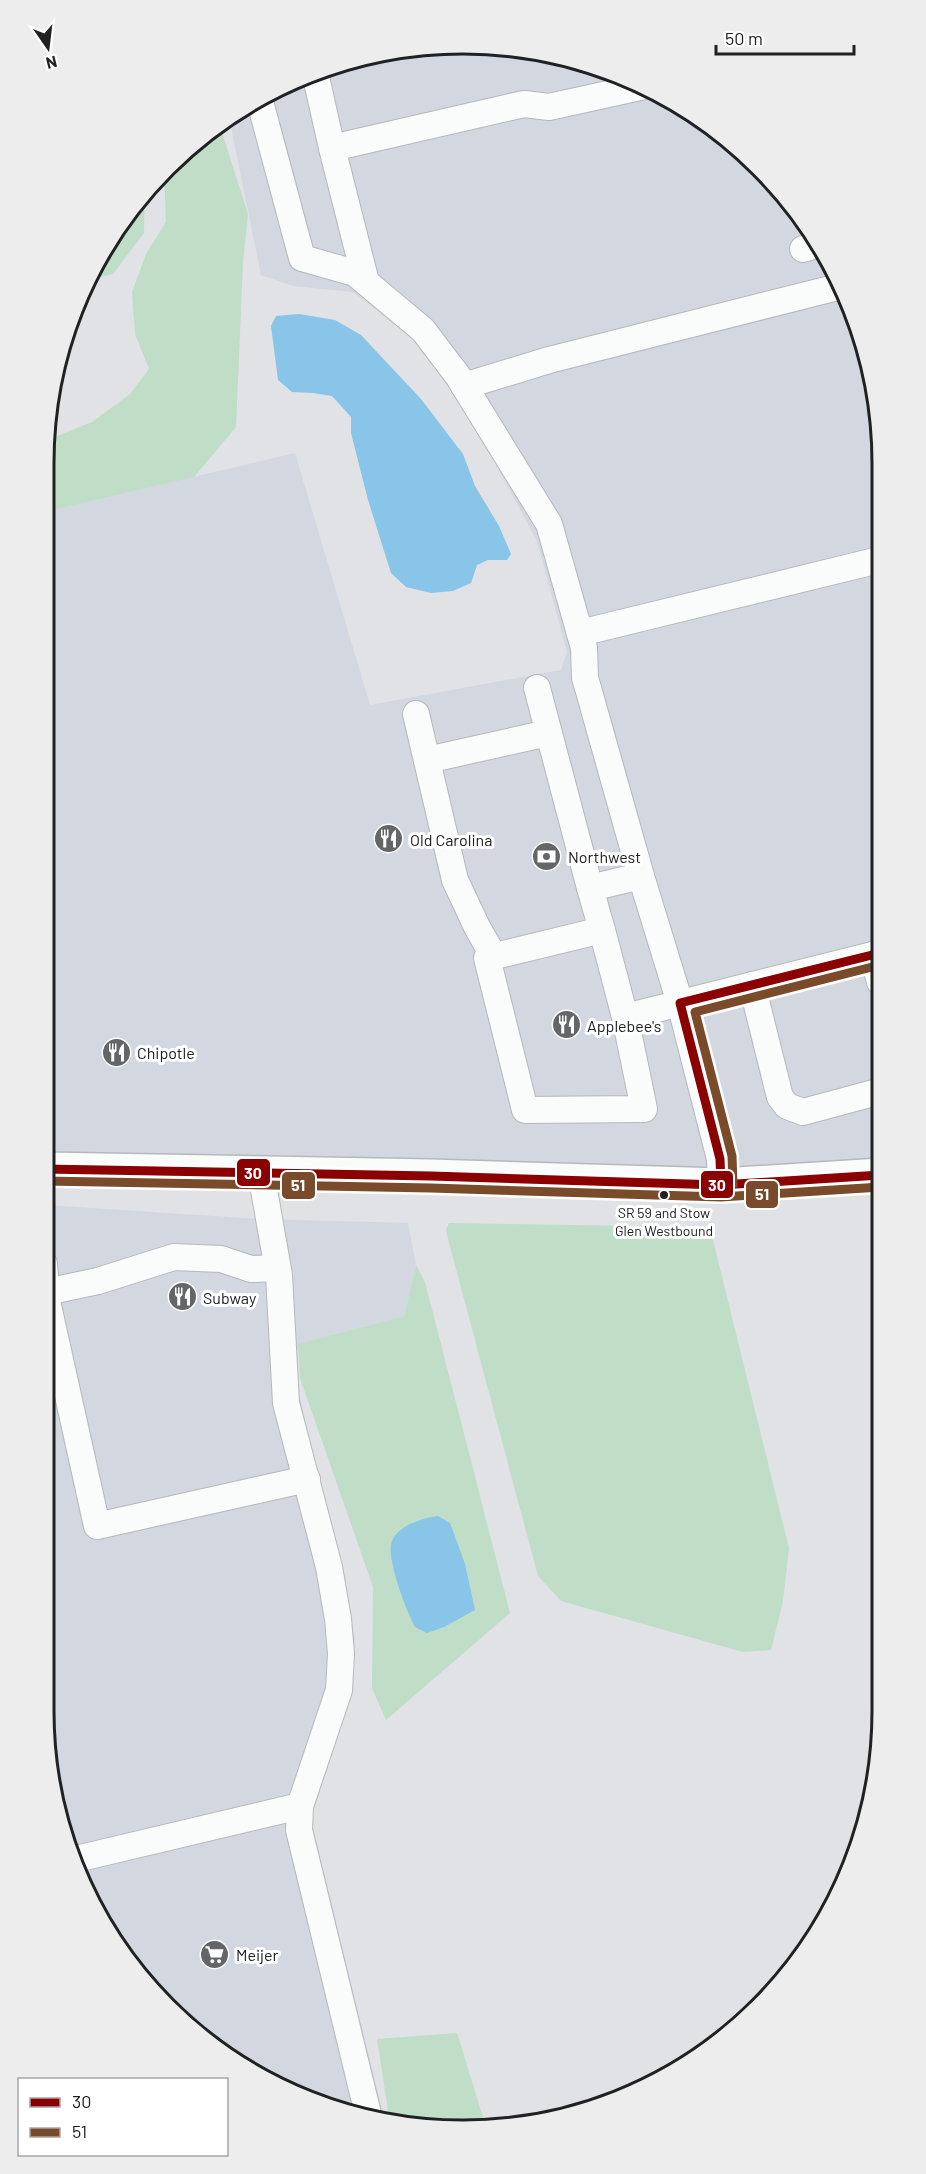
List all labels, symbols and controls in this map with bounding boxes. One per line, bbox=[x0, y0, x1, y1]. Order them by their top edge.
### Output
north arrow bbox=[18, 18, 78, 78]
scale bar bbox=[716, 18, 854, 56]
text: 50 m bbox=[725, 27, 763, 49]
text: N bbox=[44, 53, 59, 74]
restaurant icon: Old Carolina bbox=[373, 823, 405, 855]
place label: Old Carolina bbox=[410, 830, 492, 849]
bank icon: Northwest bbox=[531, 840, 563, 872]
place label: Northwest bbox=[568, 847, 641, 866]
restaurant icon: Applebee's bbox=[550, 1009, 582, 1041]
place label: Applebee's bbox=[587, 1016, 661, 1035]
restaurant icon: Chipotle bbox=[100, 1036, 132, 1068]
place label: Chipotle bbox=[137, 1043, 195, 1062]
line badge: 30 bbox=[236, 1158, 271, 1187]
text: 30 bbox=[244, 1163, 262, 1182]
line badge: 30 bbox=[700, 1170, 734, 1199]
line badge: 51 bbox=[281, 1171, 316, 1200]
text: 51 bbox=[291, 1175, 305, 1194]
text: 30 bbox=[708, 1175, 726, 1194]
line badge: 51 bbox=[745, 1180, 779, 1209]
text: 51 bbox=[755, 1184, 769, 1203]
marker: SR 59 and Stow Glen Westbound bbox=[658, 1189, 670, 1201]
place label: SR 59 and Stow Glen Westbound bbox=[615, 1204, 713, 1239]
restaurant icon: Subway bbox=[166, 1281, 198, 1313]
place label: Subway bbox=[203, 1288, 257, 1307]
supermarket icon: Meijer bbox=[199, 1938, 231, 1970]
place label: Meijer bbox=[236, 1945, 278, 1964]
legend bbox=[18, 2078, 228, 2156]
text: 30 bbox=[72, 2090, 91, 2112]
text: 51 bbox=[72, 2120, 87, 2142]

